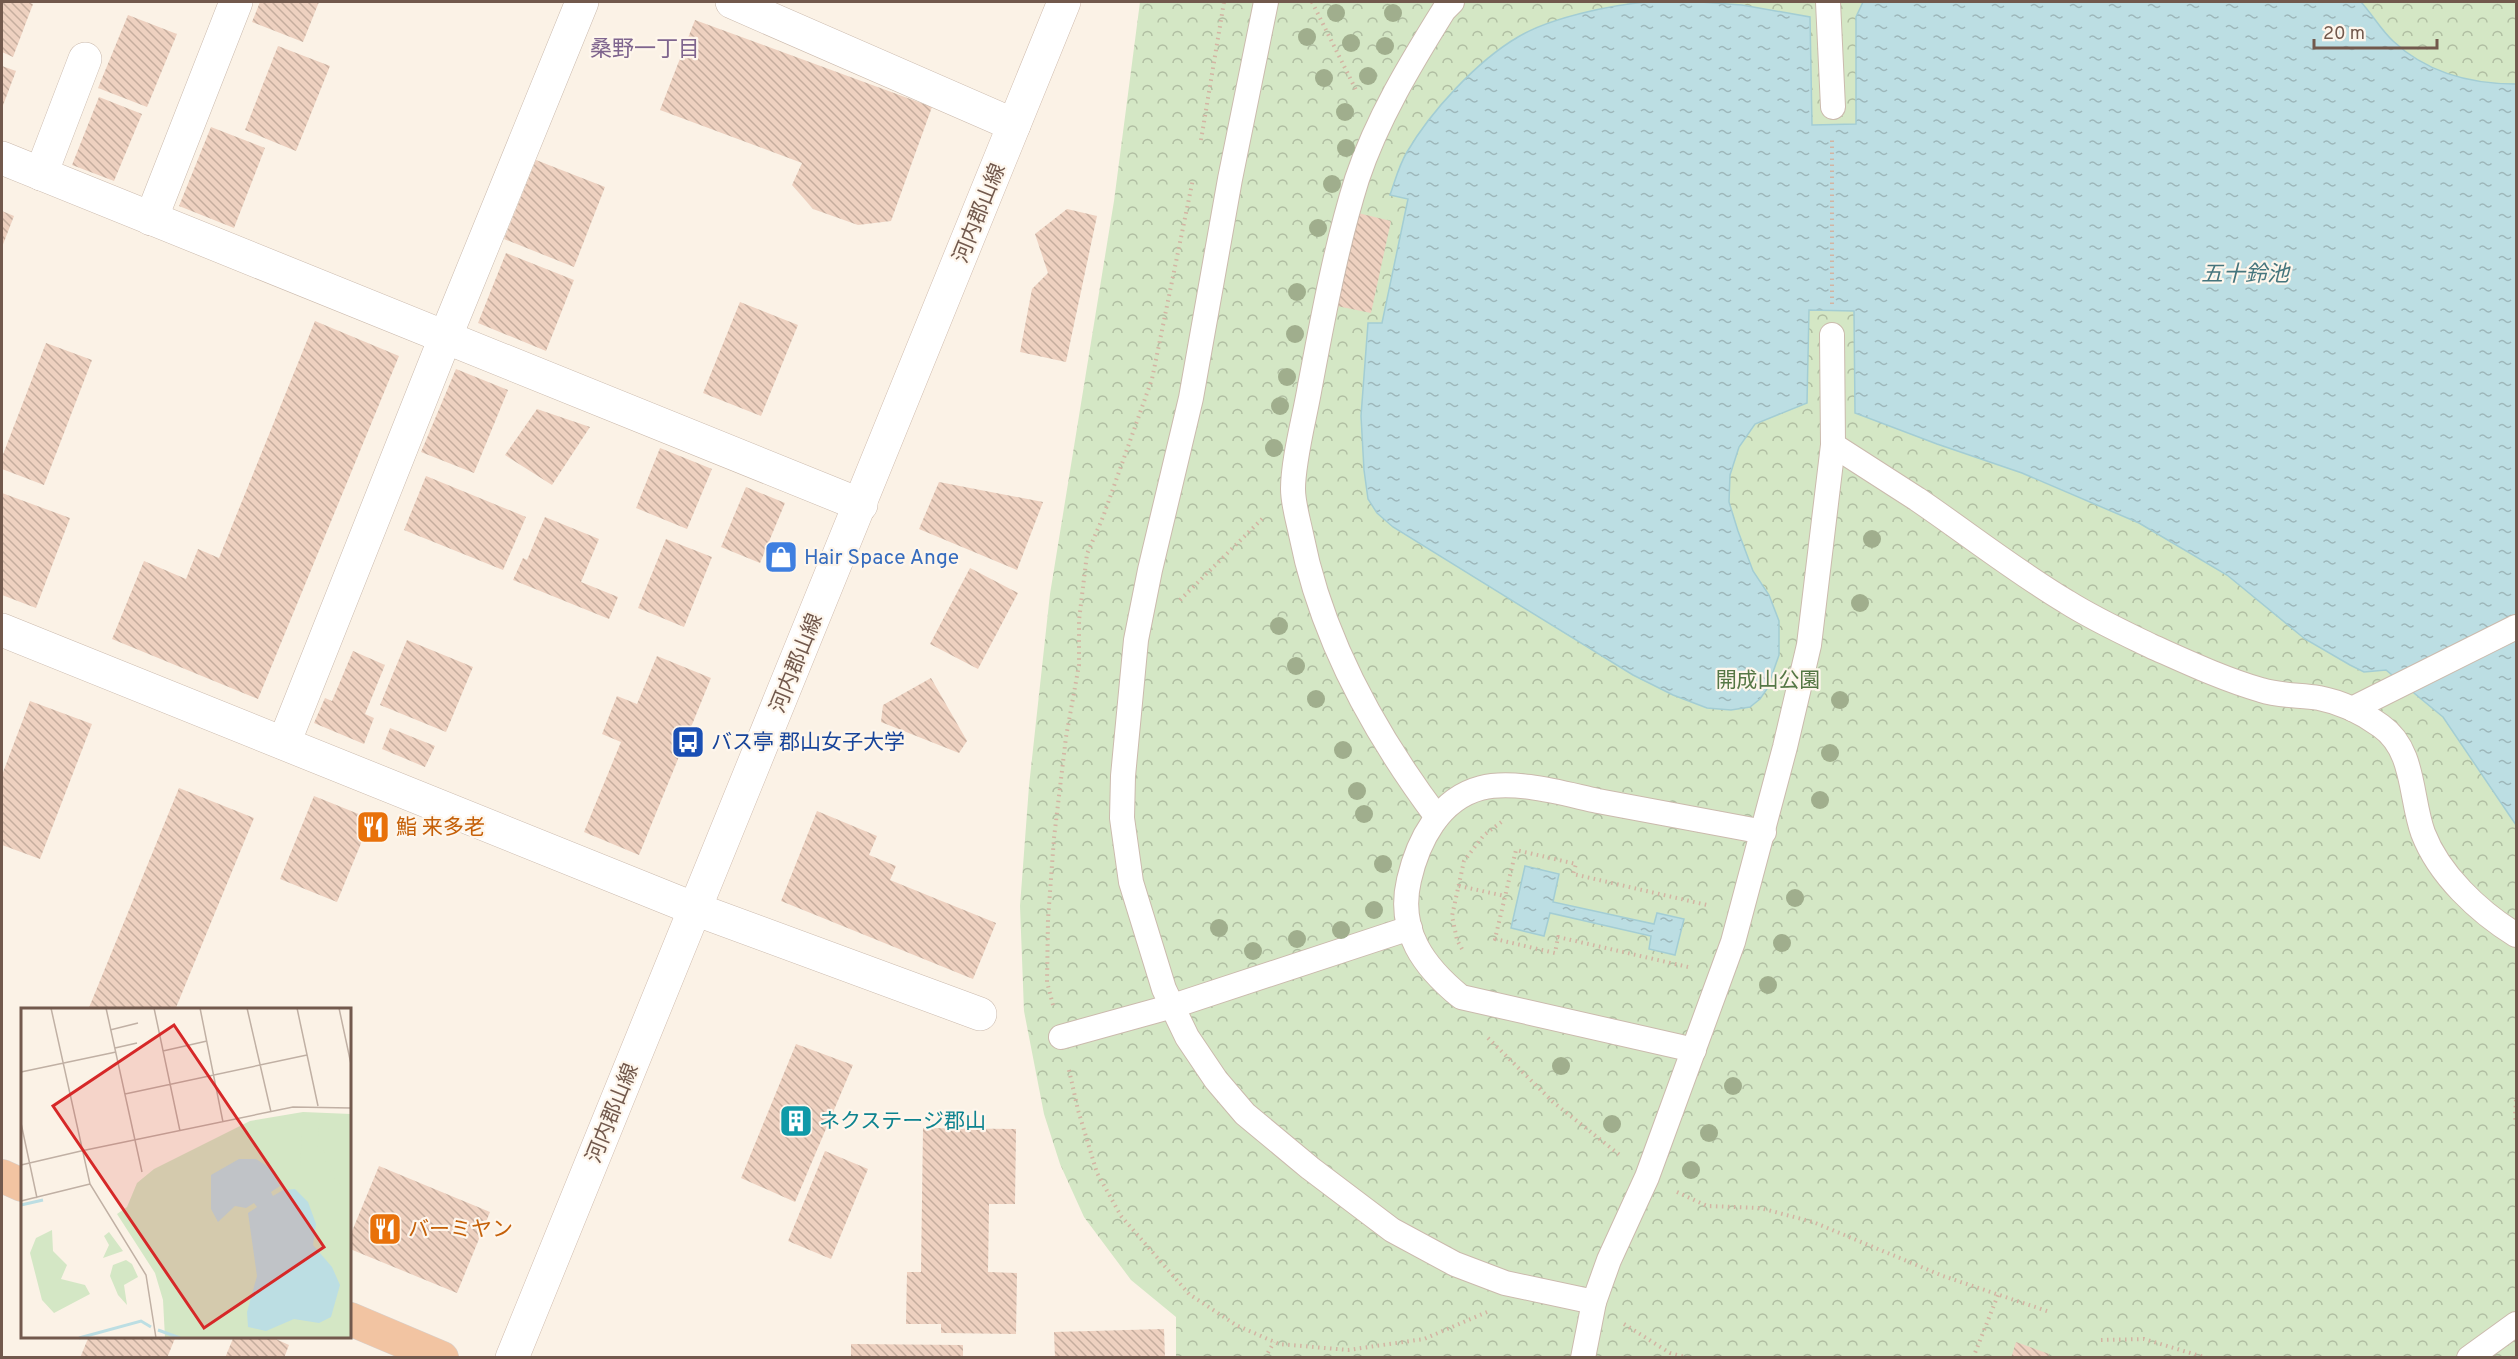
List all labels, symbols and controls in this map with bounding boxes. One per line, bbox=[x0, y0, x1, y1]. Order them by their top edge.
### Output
scale bar bbox=[2314, 12, 2437, 50]
text: 20 m bbox=[2323, 23, 2365, 46]
district label: 桑野一丁目 bbox=[590, 37, 700, 64]
street label: 河内郡山線 bbox=[948, 160, 1013, 267]
water label: 五十鈴池 bbox=[2201, 262, 2291, 289]
shop icon: Hair Space Ange bbox=[763, 539, 799, 575]
place label: Hair Space Ange bbox=[804, 545, 959, 572]
street label: 河内郡山線 bbox=[765, 610, 830, 717]
park label: 開成山公園 bbox=[1716, 668, 1821, 695]
bus stop icon: バス亭 郡山女子大学 bbox=[670, 724, 706, 760]
place label: バス亭 郡山女子大学 bbox=[711, 730, 905, 757]
restaurant icon: 鮨 来多老 bbox=[355, 809, 391, 845]
place label: 鮨 来多老 bbox=[396, 815, 485, 842]
inset map bbox=[21, 1008, 351, 1338]
street label: 河内郡山線 bbox=[581, 1060, 646, 1167]
building icon: ネクステージ郡山 bbox=[778, 1103, 814, 1139]
place label: ネクステージ郡山 bbox=[819, 1109, 986, 1136]
restaurant icon: バーミヤン bbox=[367, 1211, 403, 1247]
place label: バーミヤン bbox=[408, 1217, 513, 1244]

